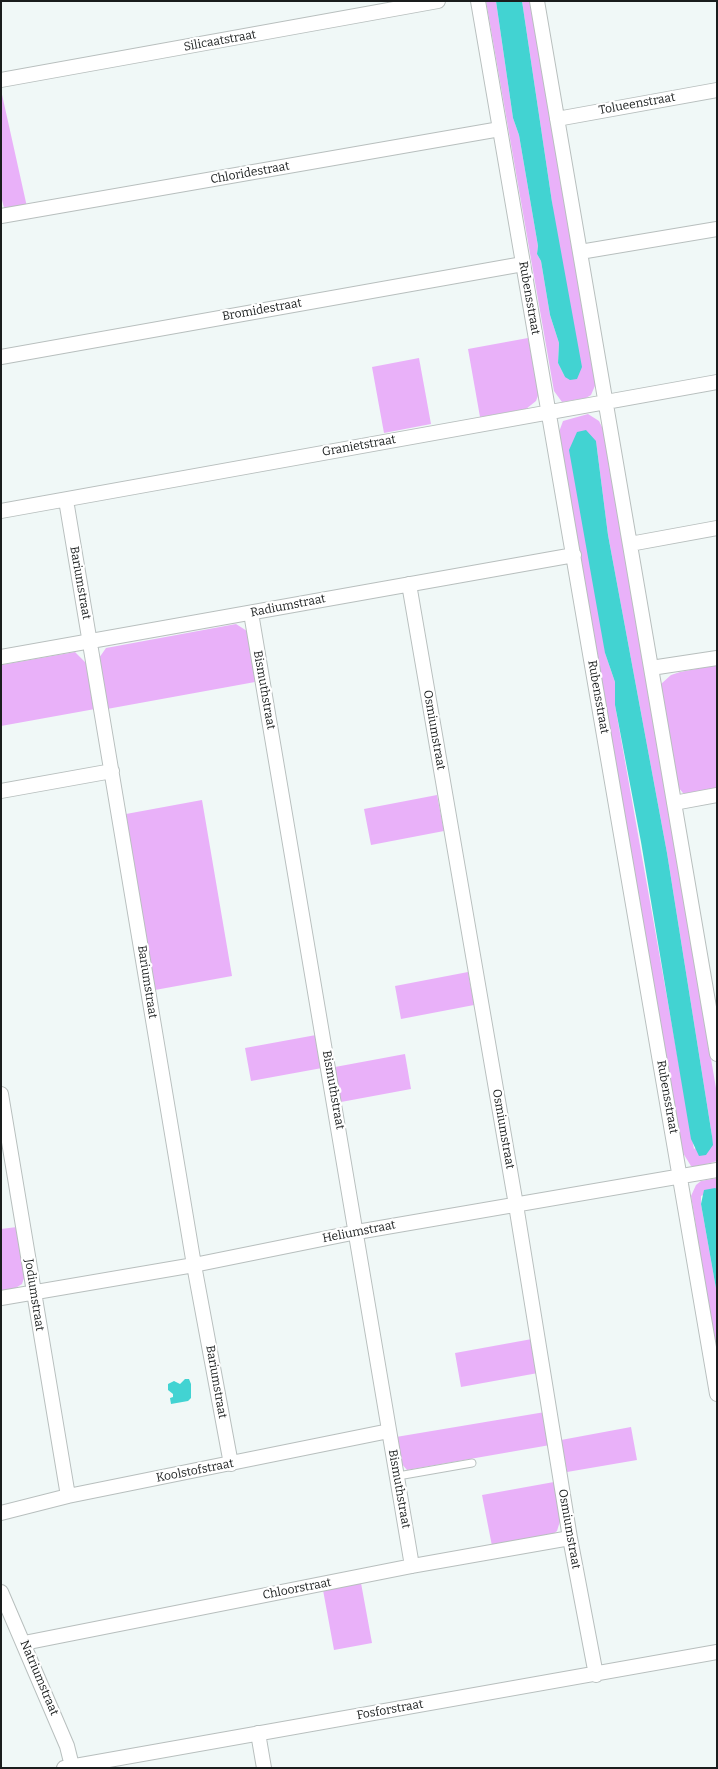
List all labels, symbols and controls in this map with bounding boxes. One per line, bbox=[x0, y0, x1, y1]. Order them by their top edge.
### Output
street label: Silicaatstraat bbox=[183, 28, 257, 54]
street label: Tolueenstraat bbox=[598, 90, 676, 118]
street label: Chloridestraat bbox=[209, 159, 291, 187]
street label: Rubensstraat bbox=[515, 260, 543, 336]
street label: Bromidestraat bbox=[221, 296, 303, 324]
street label: Granietstraat bbox=[321, 432, 397, 460]
street label: Bariumstraat bbox=[66, 545, 94, 621]
street label: Radiumstraat bbox=[249, 592, 327, 620]
street label: Bismuthstraat bbox=[250, 649, 278, 731]
street label: Rubensstraat bbox=[584, 659, 612, 735]
street label: Osmiumstraat bbox=[420, 689, 448, 771]
street label: Bariumstraat bbox=[134, 944, 160, 1020]
street label: Bismuthstraat bbox=[319, 1049, 347, 1131]
street label: Rubensstraat bbox=[653, 1059, 681, 1135]
street label: Osmiumstraat bbox=[489, 1088, 517, 1170]
street label: Heliumstraat bbox=[321, 1218, 397, 1246]
street label: Jodiumstraat bbox=[21, 1258, 47, 1332]
street label: Bariumstraat bbox=[202, 1344, 230, 1420]
street label: Bismuthstraat bbox=[385, 1448, 413, 1530]
street label: Koolstofstraat bbox=[155, 1456, 235, 1486]
street label: Osmiumstraat bbox=[555, 1488, 583, 1570]
street label: Chloorstraat bbox=[261, 1575, 333, 1603]
street label: Natriumstraat bbox=[17, 1638, 61, 1718]
street label: Fosforstraat bbox=[356, 1697, 424, 1723]

